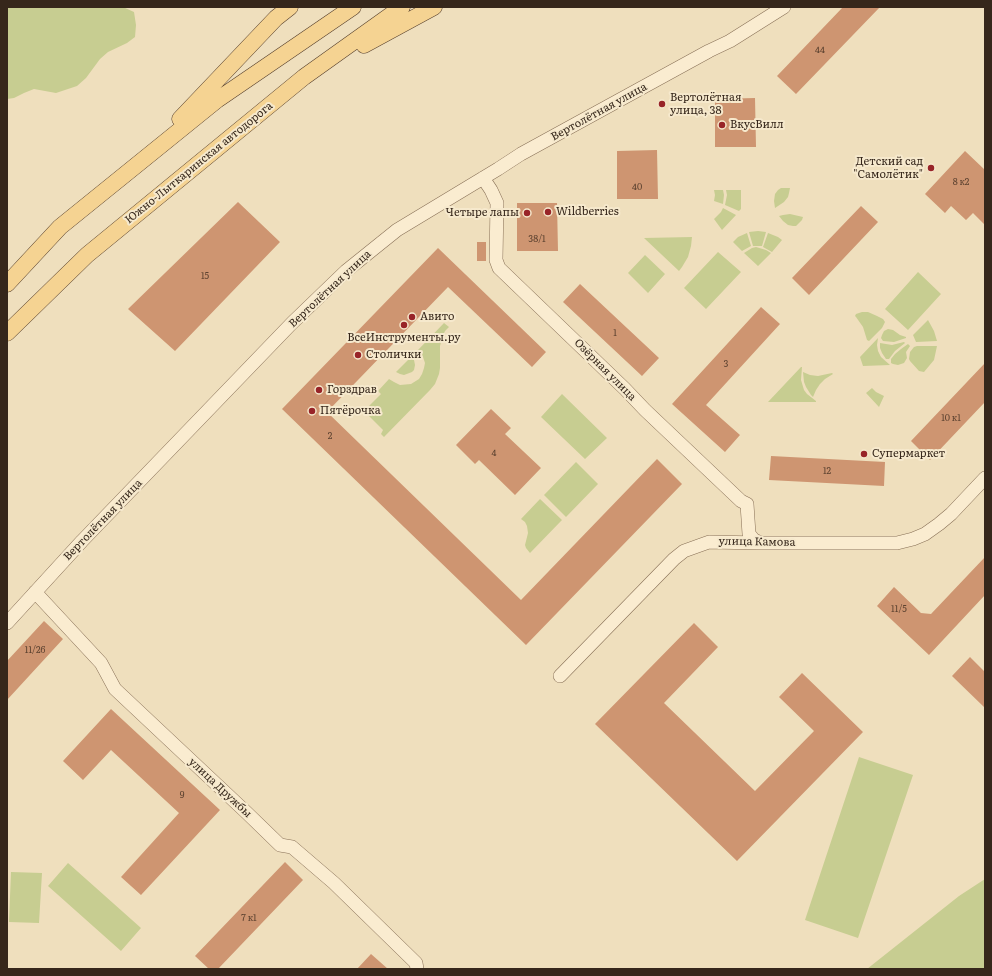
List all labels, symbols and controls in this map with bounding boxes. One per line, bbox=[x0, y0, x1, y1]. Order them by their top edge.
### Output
house number: 44 bbox=[815, 45, 825, 55]
street label: Вертолётная улица bbox=[549, 80, 649, 144]
place label: Вертолётная улица, 38 bbox=[670, 91, 742, 117]
street label: Южно-Лыткаринская автодорога bbox=[122, 99, 276, 227]
marker: Вертолётная улица, 38 bbox=[657, 99, 667, 109]
place label: ВкусВилл bbox=[730, 118, 784, 132]
marker: ВкусВилл bbox=[717, 120, 727, 130]
place label: Детский сад "Самолётик" bbox=[853, 155, 923, 181]
marker: Детский сад "Самолётик" bbox=[926, 163, 936, 173]
house number: 8 к2 bbox=[953, 177, 969, 187]
house number: 40 bbox=[632, 182, 642, 192]
place label: Wildberries bbox=[556, 205, 619, 219]
place label: Четыре лапы bbox=[446, 206, 519, 220]
marker: Wildberries bbox=[543, 207, 553, 217]
marker: Четыре лапы bbox=[522, 208, 532, 218]
house number: 38/1 bbox=[528, 234, 546, 244]
street label: Вертолётная улица bbox=[286, 248, 374, 330]
house number: 15 bbox=[201, 271, 209, 281]
place label: Авито bbox=[420, 310, 454, 324]
marker: Авито bbox=[407, 312, 417, 322]
marker: ВсеИнструменты.ру bbox=[399, 320, 409, 330]
house number: 1 bbox=[613, 328, 617, 338]
place label: ВсеИнструменты.ру bbox=[347, 331, 461, 345]
street label: Озёрная улица bbox=[571, 336, 639, 404]
place label: Столички bbox=[366, 348, 421, 362]
marker: Столички bbox=[353, 350, 363, 360]
house number: 3 bbox=[724, 359, 728, 369]
place label: Горздрав bbox=[327, 383, 377, 397]
marker: Горздрав bbox=[314, 385, 324, 395]
place label: Пятёрочка bbox=[320, 404, 381, 418]
marker: Пятёрочка bbox=[307, 406, 317, 416]
house number: 10 к1 bbox=[941, 413, 961, 423]
house number: 2 bbox=[328, 431, 332, 441]
place label: Супермаркет bbox=[872, 447, 945, 461]
house number: 4 bbox=[492, 448, 496, 458]
marker: Супермаркет bbox=[859, 449, 869, 459]
house number: 12 bbox=[823, 466, 831, 476]
street label: Вертолётная улица bbox=[61, 477, 145, 563]
street label: улица Камова bbox=[719, 535, 795, 549]
house number: 11/5 bbox=[891, 604, 907, 614]
house number: 11/26 bbox=[25, 645, 45, 655]
street label: улица Дружбы bbox=[186, 755, 254, 821]
house number: 9 bbox=[180, 790, 184, 800]
house number: 7 к1 bbox=[241, 913, 257, 923]

